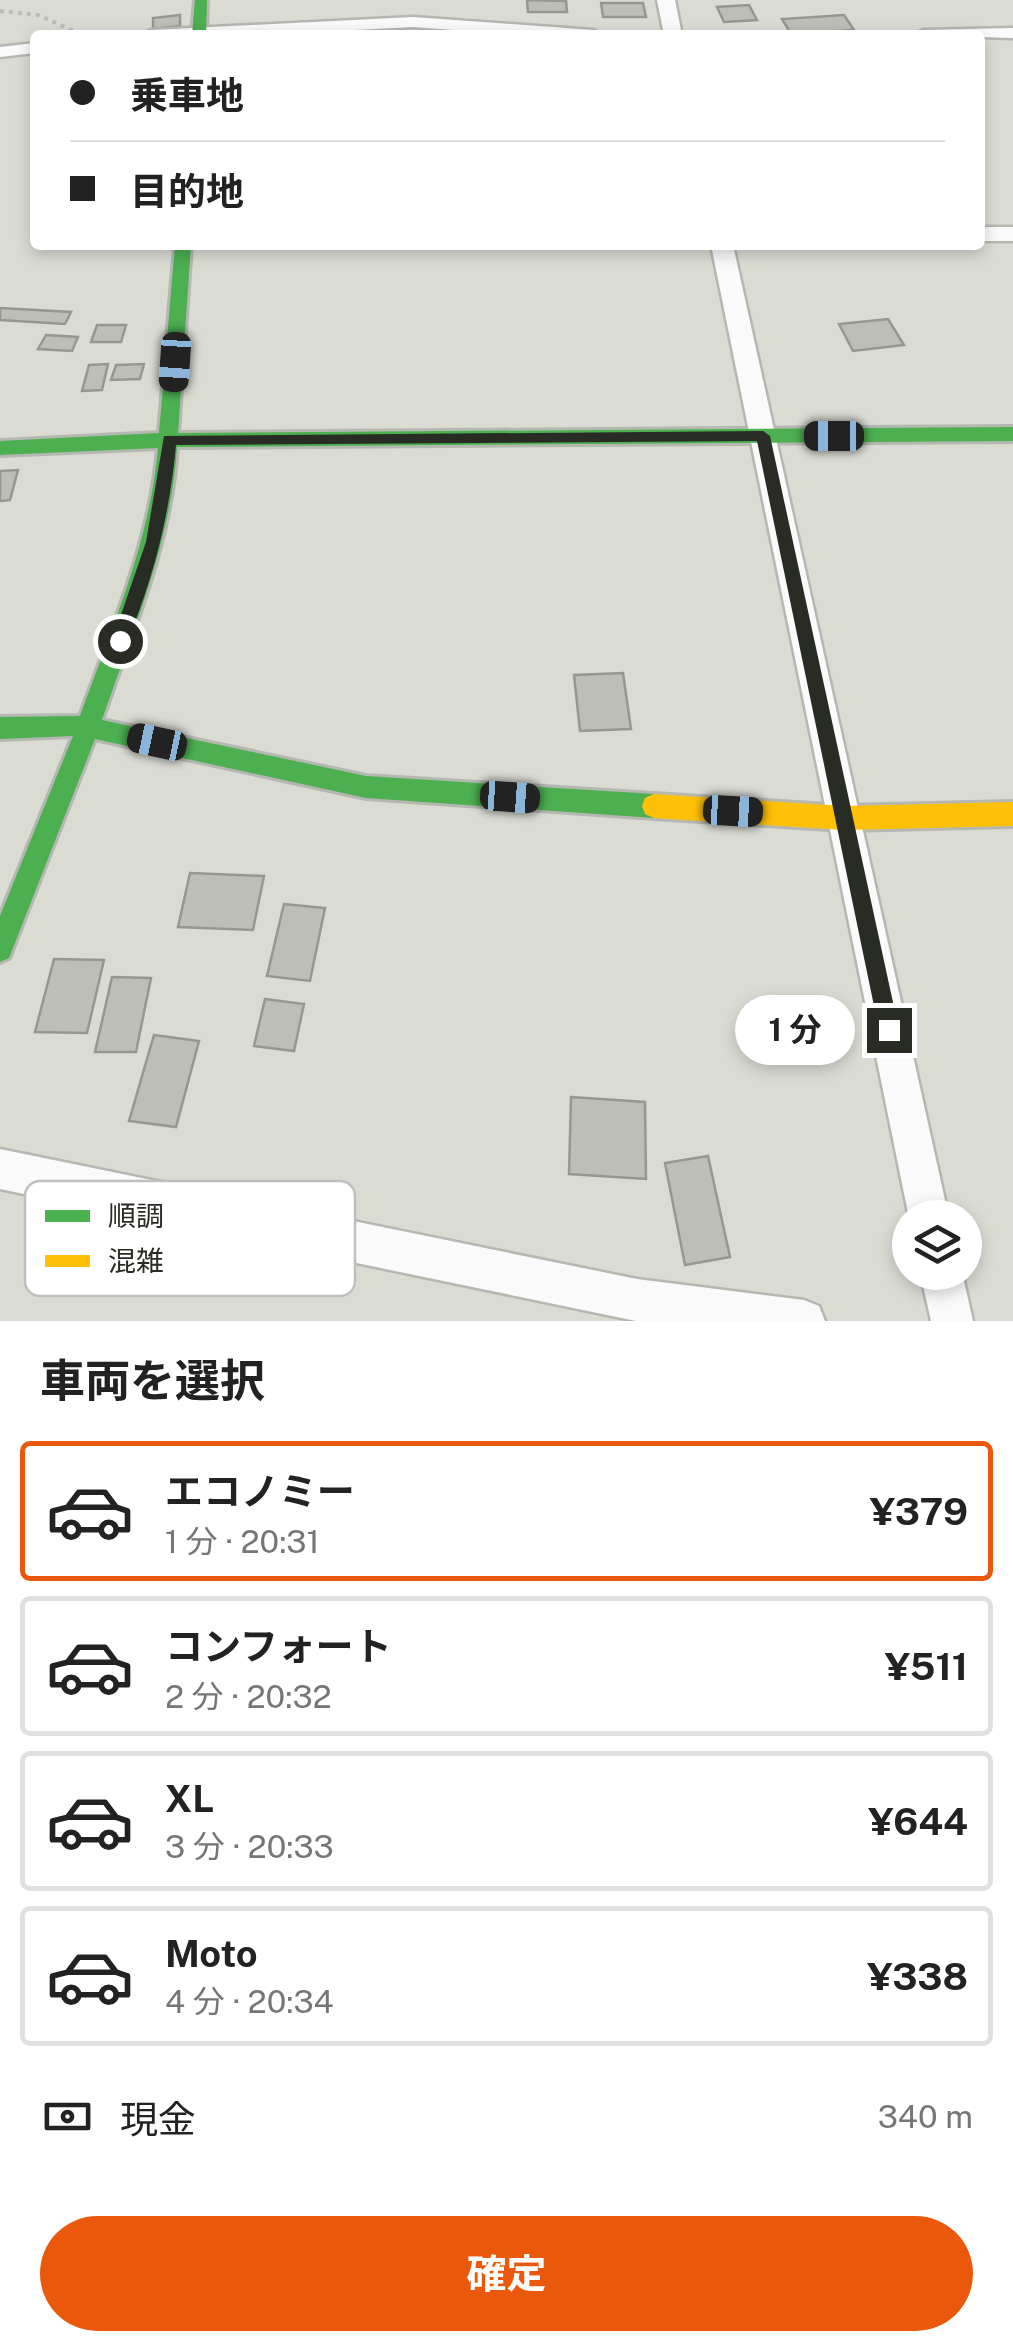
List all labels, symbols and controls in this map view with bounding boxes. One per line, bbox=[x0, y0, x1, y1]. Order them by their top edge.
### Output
text: 乗車地 bbox=[130, 73, 244, 118]
text: 目的地 bbox=[130, 169, 244, 214]
car bbox=[158, 331, 192, 393]
car bbox=[804, 421, 864, 451]
route start bbox=[98, 619, 143, 664]
car bbox=[125, 721, 189, 763]
car bbox=[479, 780, 541, 814]
car bbox=[702, 794, 764, 828]
callout: 1 分 bbox=[734, 995, 854, 1065]
route end bbox=[867, 1008, 912, 1053]
text: 1 分 bbox=[769, 1011, 821, 1048]
legend bbox=[25, 1181, 355, 1296]
text: 順調 bbox=[108, 1199, 164, 1232]
map controls bbox=[892, 1200, 982, 1290]
button: layers bbox=[892, 1200, 982, 1290]
text: 混雑 bbox=[108, 1244, 164, 1277]
text: 車両を選択 bbox=[40, 1354, 265, 1407]
icon: car bbox=[45, 1466, 135, 1556]
text: エコノミー bbox=[165, 1469, 355, 1514]
text: ¥379 bbox=[870, 1489, 968, 1534]
text: 1 分 · 20:31 bbox=[165, 1523, 320, 1560]
icon: car bbox=[45, 1621, 135, 1711]
text: コンフォート bbox=[165, 1624, 392, 1669]
text: ¥511 bbox=[885, 1644, 968, 1689]
text: 2 分 · 20:32 bbox=[165, 1678, 332, 1715]
icon: car bbox=[45, 1776, 135, 1866]
text: XL bbox=[165, 1776, 214, 1821]
text: ¥644 bbox=[868, 1799, 968, 1844]
text: 3 分 · 20:33 bbox=[165, 1828, 334, 1865]
icon: car bbox=[45, 1931, 135, 2021]
text: Moto bbox=[165, 1931, 258, 1976]
text: ¥338 bbox=[867, 1954, 968, 1999]
text: 4 分 · 20:34 bbox=[165, 1983, 334, 2020]
icon: cash bbox=[40, 2089, 95, 2144]
text: 現金 bbox=[120, 2097, 196, 2142]
text: 340 m bbox=[878, 2098, 973, 2135]
button: 確定 bbox=[40, 2216, 973, 2331]

